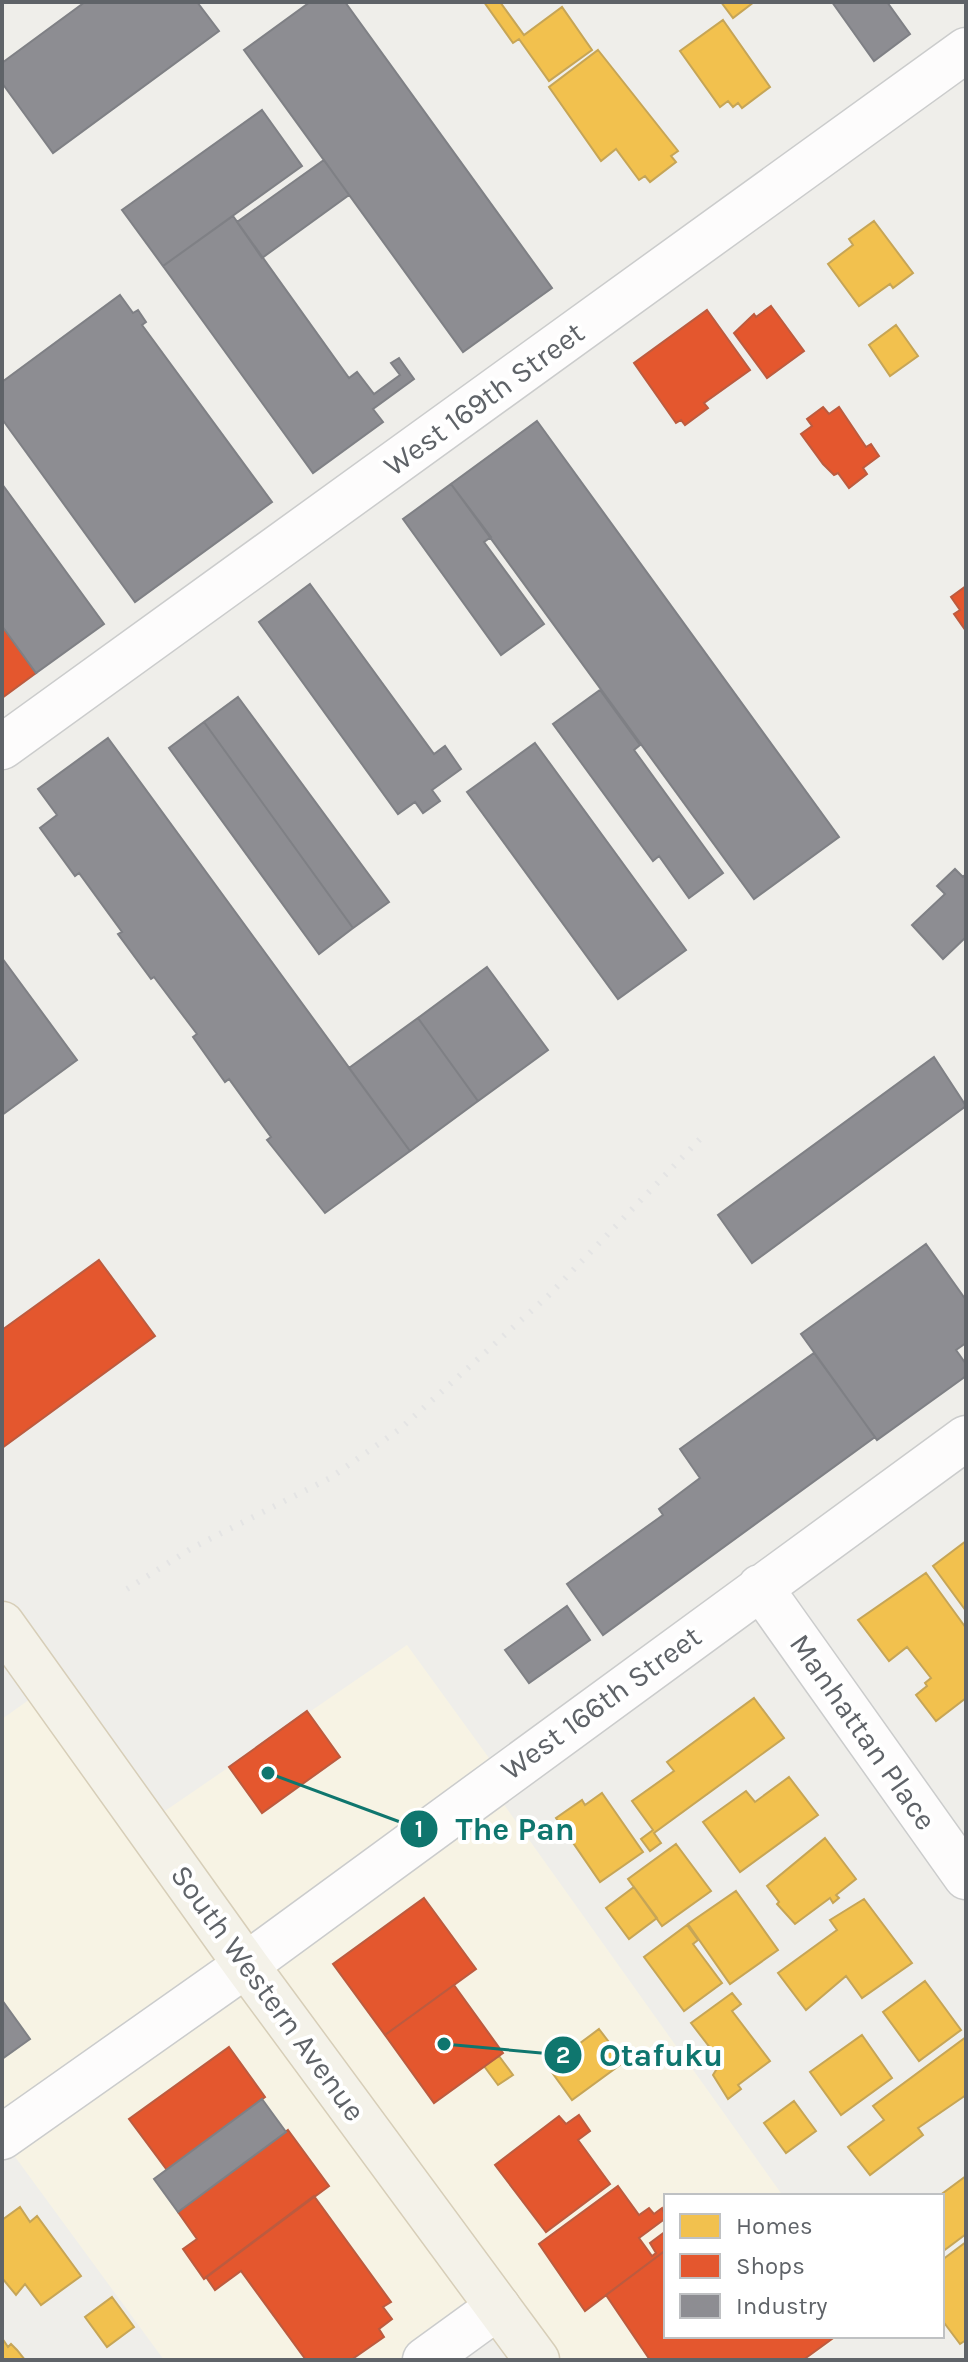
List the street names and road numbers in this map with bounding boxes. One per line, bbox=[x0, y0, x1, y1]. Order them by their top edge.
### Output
street label: West 169th Street bbox=[377, 314, 591, 484]
street label: West 166th Street bbox=[494, 1618, 708, 1788]
street label: Manhattan Place bbox=[782, 1627, 944, 1837]
street label: South Western Avenue bbox=[163, 1858, 373, 2128]

